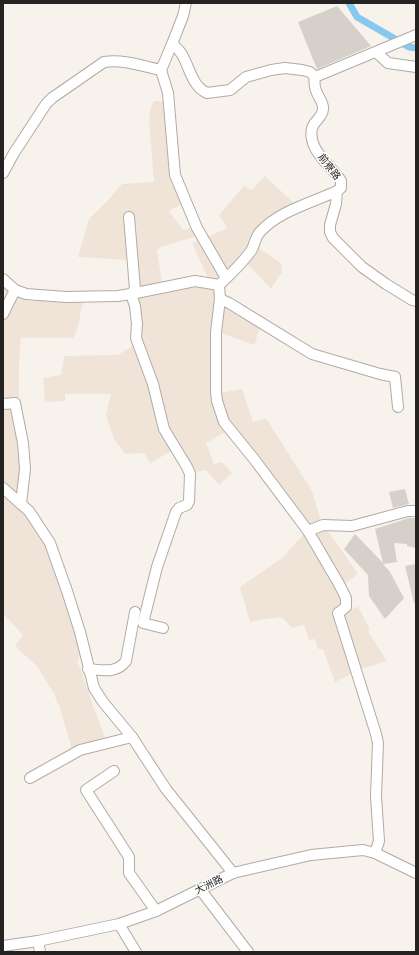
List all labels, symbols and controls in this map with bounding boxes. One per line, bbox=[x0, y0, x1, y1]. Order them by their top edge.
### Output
street label: 前寮路 bbox=[314, 151, 344, 183]
street label: 大洲路 bbox=[192, 872, 226, 898]

